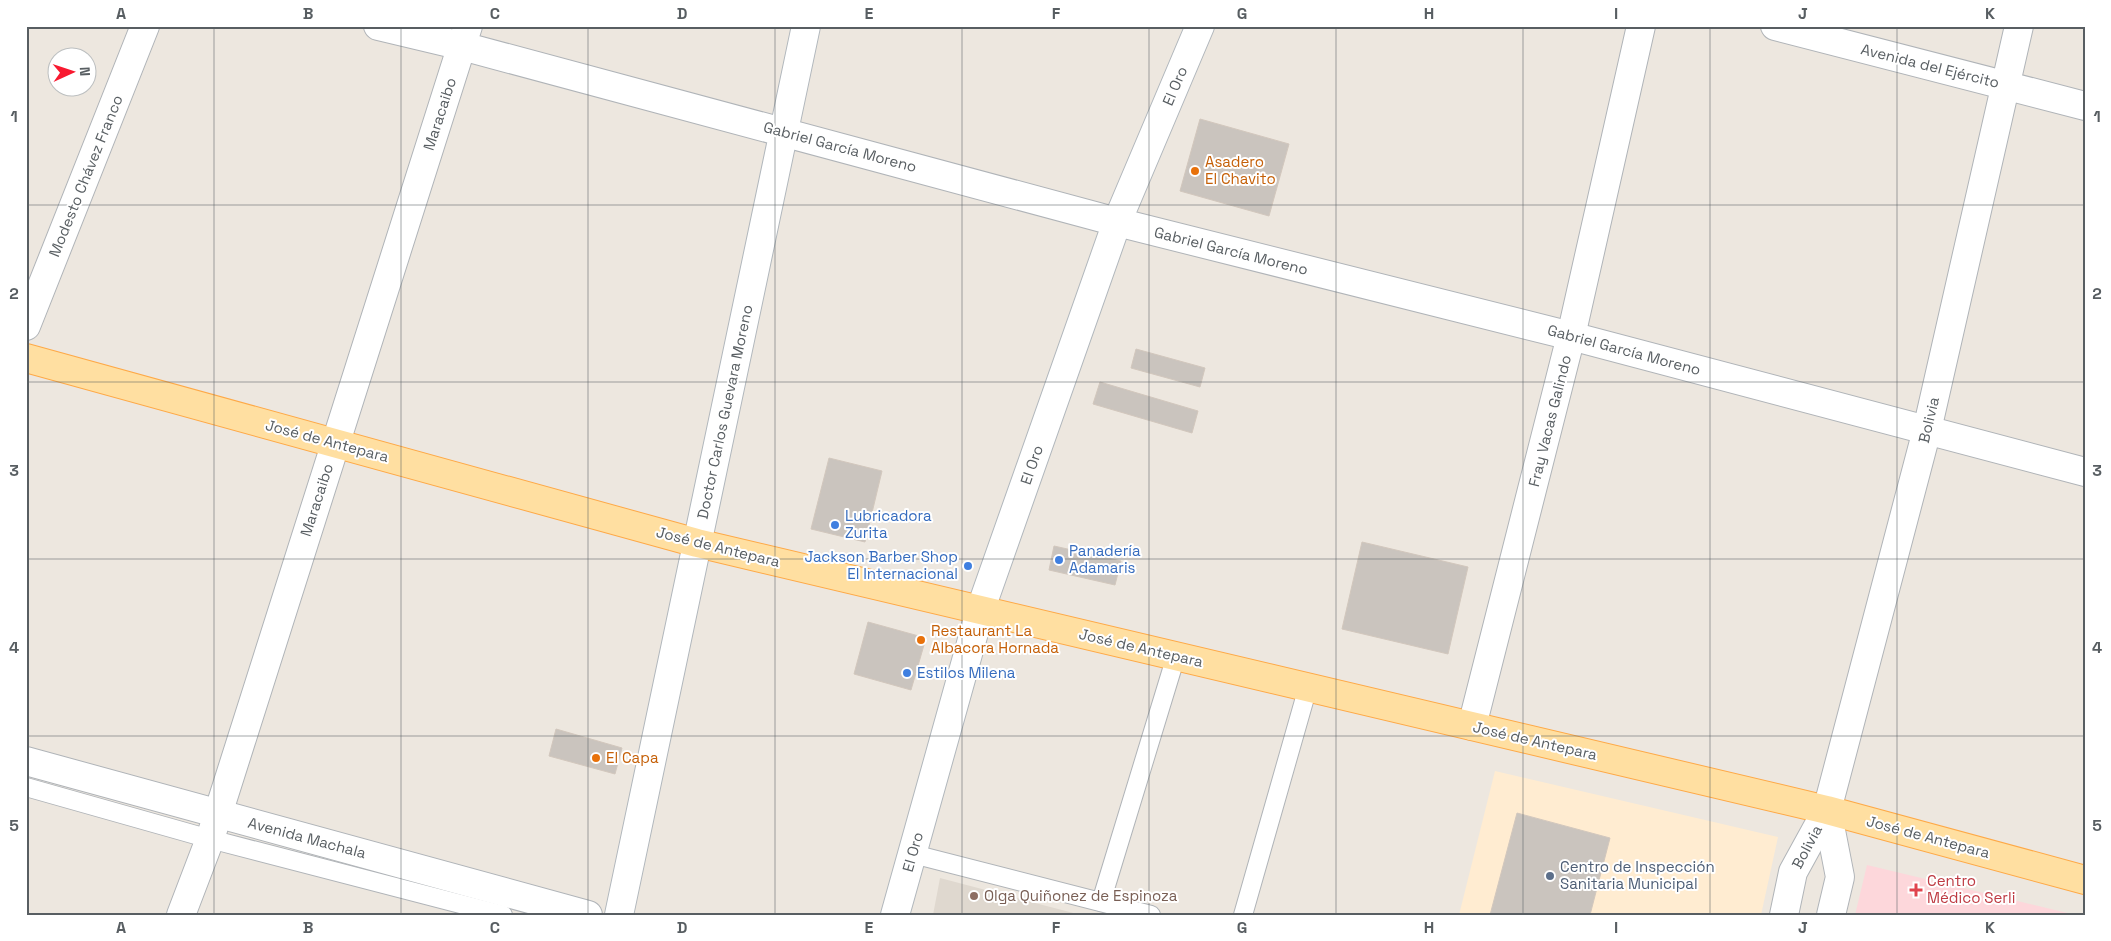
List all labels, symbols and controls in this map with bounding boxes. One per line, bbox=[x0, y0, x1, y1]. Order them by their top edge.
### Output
text: A bbox=[116, 3, 126, 24]
text: B bbox=[303, 3, 313, 24]
text: C bbox=[490, 3, 500, 24]
text: D bbox=[677, 3, 687, 24]
text: E bbox=[865, 3, 874, 24]
text: F bbox=[1052, 3, 1061, 24]
text: G bbox=[1237, 3, 1247, 24]
text: H bbox=[1424, 3, 1434, 24]
text: I bbox=[1614, 3, 1618, 24]
text: J bbox=[1798, 3, 1808, 24]
text: K bbox=[1985, 3, 1995, 24]
street label: Avenida del Ejército bbox=[1859, 39, 2001, 92]
north arrow bbox=[48, 48, 98, 98]
street label: El Oro bbox=[1158, 63, 1191, 108]
text: N bbox=[76, 66, 94, 76]
street label: Maracaibo bbox=[419, 75, 460, 153]
street label: Modesto Chávez Franco bbox=[44, 92, 127, 260]
text: 1 bbox=[10, 106, 18, 127]
text: 1 bbox=[2093, 106, 2101, 127]
street label: Gabriel García Moreno bbox=[761, 117, 919, 176]
place label: Asadero El Chavito bbox=[1205, 152, 1276, 188]
marker: Asadero El Chavito bbox=[1189, 165, 1201, 177]
street label: Gabriel García Moreno bbox=[1152, 222, 1310, 279]
text: 2 bbox=[9, 283, 19, 304]
text: 2 bbox=[2092, 283, 2102, 304]
street label: Doctor Carlos Guevara Moreno bbox=[692, 303, 757, 521]
street label: Gabriel García Moreno bbox=[1545, 320, 1703, 379]
street label: Fray Vacas Galindo bbox=[1524, 353, 1575, 489]
street label: Bolivia bbox=[1914, 395, 1943, 445]
street label: José de Antepara bbox=[263, 415, 391, 466]
street label: El Oro bbox=[1016, 443, 1047, 487]
text: 3 bbox=[9, 460, 19, 481]
text: 3 bbox=[2092, 460, 2102, 481]
street label: Maracaibo bbox=[296, 461, 337, 539]
place label: Lubricadora Zurita bbox=[845, 506, 932, 542]
marker: Lubricadora Zurita bbox=[829, 519, 841, 531]
street label: José de Antepara bbox=[654, 522, 782, 571]
place label: Panadería Adamaris bbox=[1069, 541, 1141, 577]
place label: Jackson Barber Shop El Internacional bbox=[804, 547, 958, 583]
marker: Panadería Adamaris bbox=[1053, 554, 1065, 566]
marker: Jackson Barber Shop El Internacional bbox=[962, 560, 974, 572]
place label: Restaurant La Albacora Hornada bbox=[931, 621, 1059, 657]
street label: José de Antepara bbox=[1077, 624, 1205, 671]
marker: Restaurant La Albacora Hornada bbox=[915, 634, 927, 646]
text: 4 bbox=[9, 637, 19, 658]
text: 4 bbox=[2092, 637, 2102, 658]
place label: Estilos Milena bbox=[917, 663, 1016, 682]
marker: Estilos Milena bbox=[901, 667, 913, 679]
street label: José de Antepara bbox=[1471, 717, 1599, 764]
place label: El Capa bbox=[606, 748, 659, 767]
marker: El Capa bbox=[590, 752, 602, 764]
street label: José de Antepara bbox=[1864, 811, 1992, 862]
street label: Avenida Machala bbox=[246, 813, 369, 862]
text: 5 bbox=[9, 815, 19, 836]
text: 5 bbox=[2092, 815, 2102, 836]
street label: Bolivia bbox=[1787, 821, 1826, 872]
street label: El Oro bbox=[898, 830, 927, 874]
place label: Centro de Inspección Sanitaria Municipal bbox=[1560, 857, 1715, 893]
marker: Centro de Inspección Sanitaria Municipal bbox=[1544, 870, 1556, 882]
place label: Centro Médico Serli bbox=[1927, 871, 2015, 907]
marker: Centro Médico Serli bbox=[1909, 883, 1923, 897]
place label: Olga Quiñonez de Espinoza bbox=[984, 886, 1178, 905]
marker: Olga Quiñonez de Espinoza bbox=[968, 890, 980, 902]
text: A bbox=[116, 917, 126, 938]
text: B bbox=[303, 917, 313, 938]
text: C bbox=[490, 917, 500, 938]
text: D bbox=[677, 917, 687, 938]
text: E bbox=[865, 917, 874, 938]
text: F bbox=[1052, 917, 1061, 938]
text: G bbox=[1237, 917, 1247, 938]
text: H bbox=[1424, 917, 1434, 938]
text: I bbox=[1614, 917, 1618, 938]
text: J bbox=[1798, 917, 1808, 938]
text: K bbox=[1985, 917, 1995, 938]

